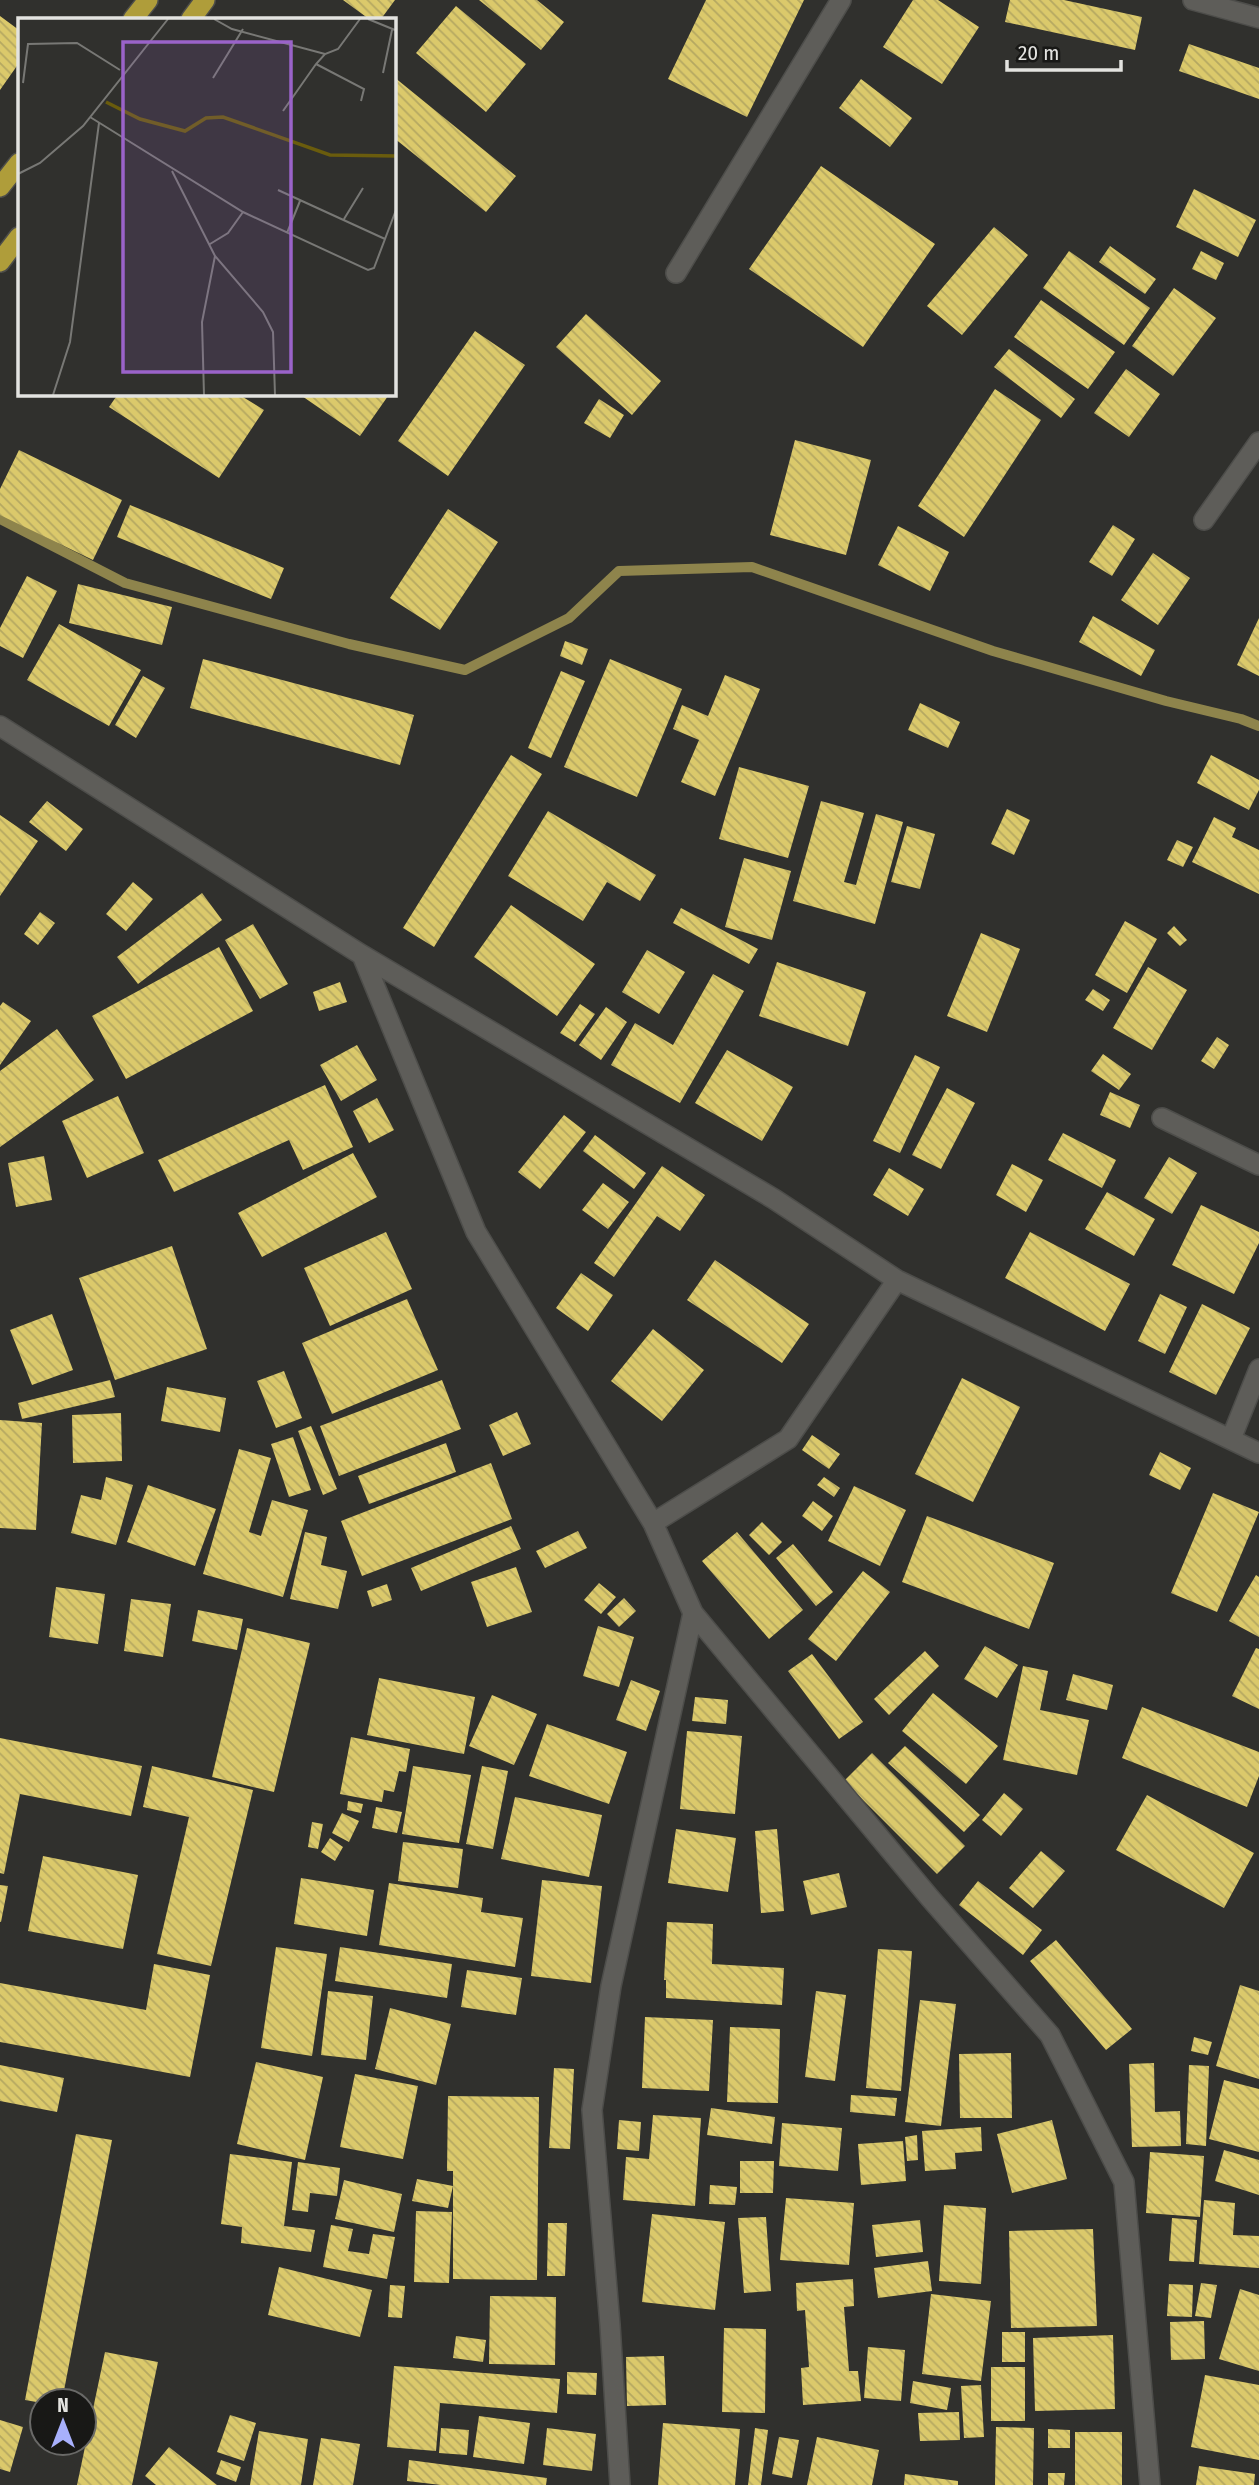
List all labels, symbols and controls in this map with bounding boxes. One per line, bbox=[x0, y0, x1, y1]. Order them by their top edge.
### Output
inset map bbox=[18, 18, 396, 396]
scale bar bbox=[1007, 28, 1121, 72]
text: 20 m bbox=[1018, 40, 1059, 66]
north arrow bbox=[28, 2387, 98, 2457]
text: N bbox=[57, 2394, 69, 2417]

